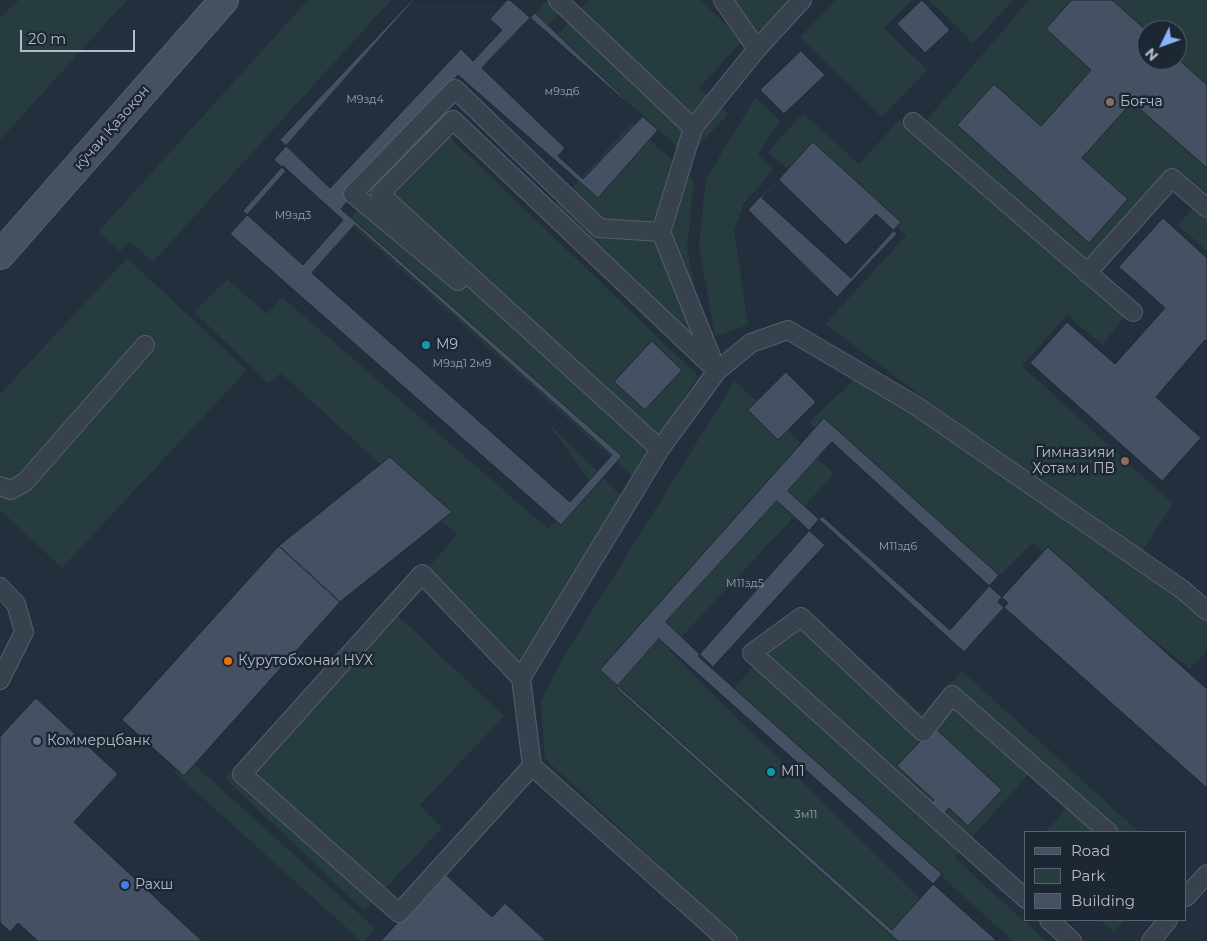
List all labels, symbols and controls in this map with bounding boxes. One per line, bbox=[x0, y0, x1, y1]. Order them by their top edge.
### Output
scale bar bbox=[22, 20, 138, 52]
north arrow bbox=[1137, 20, 1187, 70]
text: 20 m bbox=[28, 29, 66, 48]
text: N bbox=[1141, 44, 1162, 65]
street label: кӯчаи Қазоқон bbox=[71, 82, 153, 174]
house number: м9зд6 bbox=[544, 85, 580, 99]
house number: М9зд4 bbox=[346, 93, 384, 107]
place label: Боғча bbox=[1120, 94, 1163, 110]
marker: Боғча bbox=[1104, 96, 1116, 108]
house number: М9зд3 bbox=[275, 209, 311, 223]
place label: М9 bbox=[436, 337, 458, 353]
marker: М9 bbox=[420, 339, 432, 351]
house number: М9зд1 2м9 bbox=[433, 357, 491, 371]
place label: Гимназияи Ҳотам и ПВ bbox=[1032, 445, 1115, 478]
marker: Гимназияи Ҳотам и ПВ bbox=[1119, 455, 1131, 467]
house number: М11зд6 bbox=[879, 540, 917, 554]
house number: М11зд5 bbox=[726, 577, 764, 591]
place label: Курутобхонаи НУХ bbox=[238, 653, 373, 669]
marker: Курутобхонаи НУХ bbox=[222, 655, 234, 667]
place label: Коммерцбанк bbox=[47, 733, 150, 749]
marker: Коммерцбанк bbox=[31, 735, 43, 747]
place label: М11 bbox=[781, 764, 805, 780]
marker: М11 bbox=[765, 766, 777, 778]
house number: 3м11 bbox=[795, 808, 817, 822]
legend bbox=[1024, 831, 1187, 921]
text: Road bbox=[1071, 841, 1110, 860]
text: Park bbox=[1071, 866, 1105, 885]
place label: Рахш bbox=[135, 877, 173, 893]
marker: Рахш bbox=[119, 879, 131, 891]
text: Building bbox=[1071, 891, 1135, 910]

